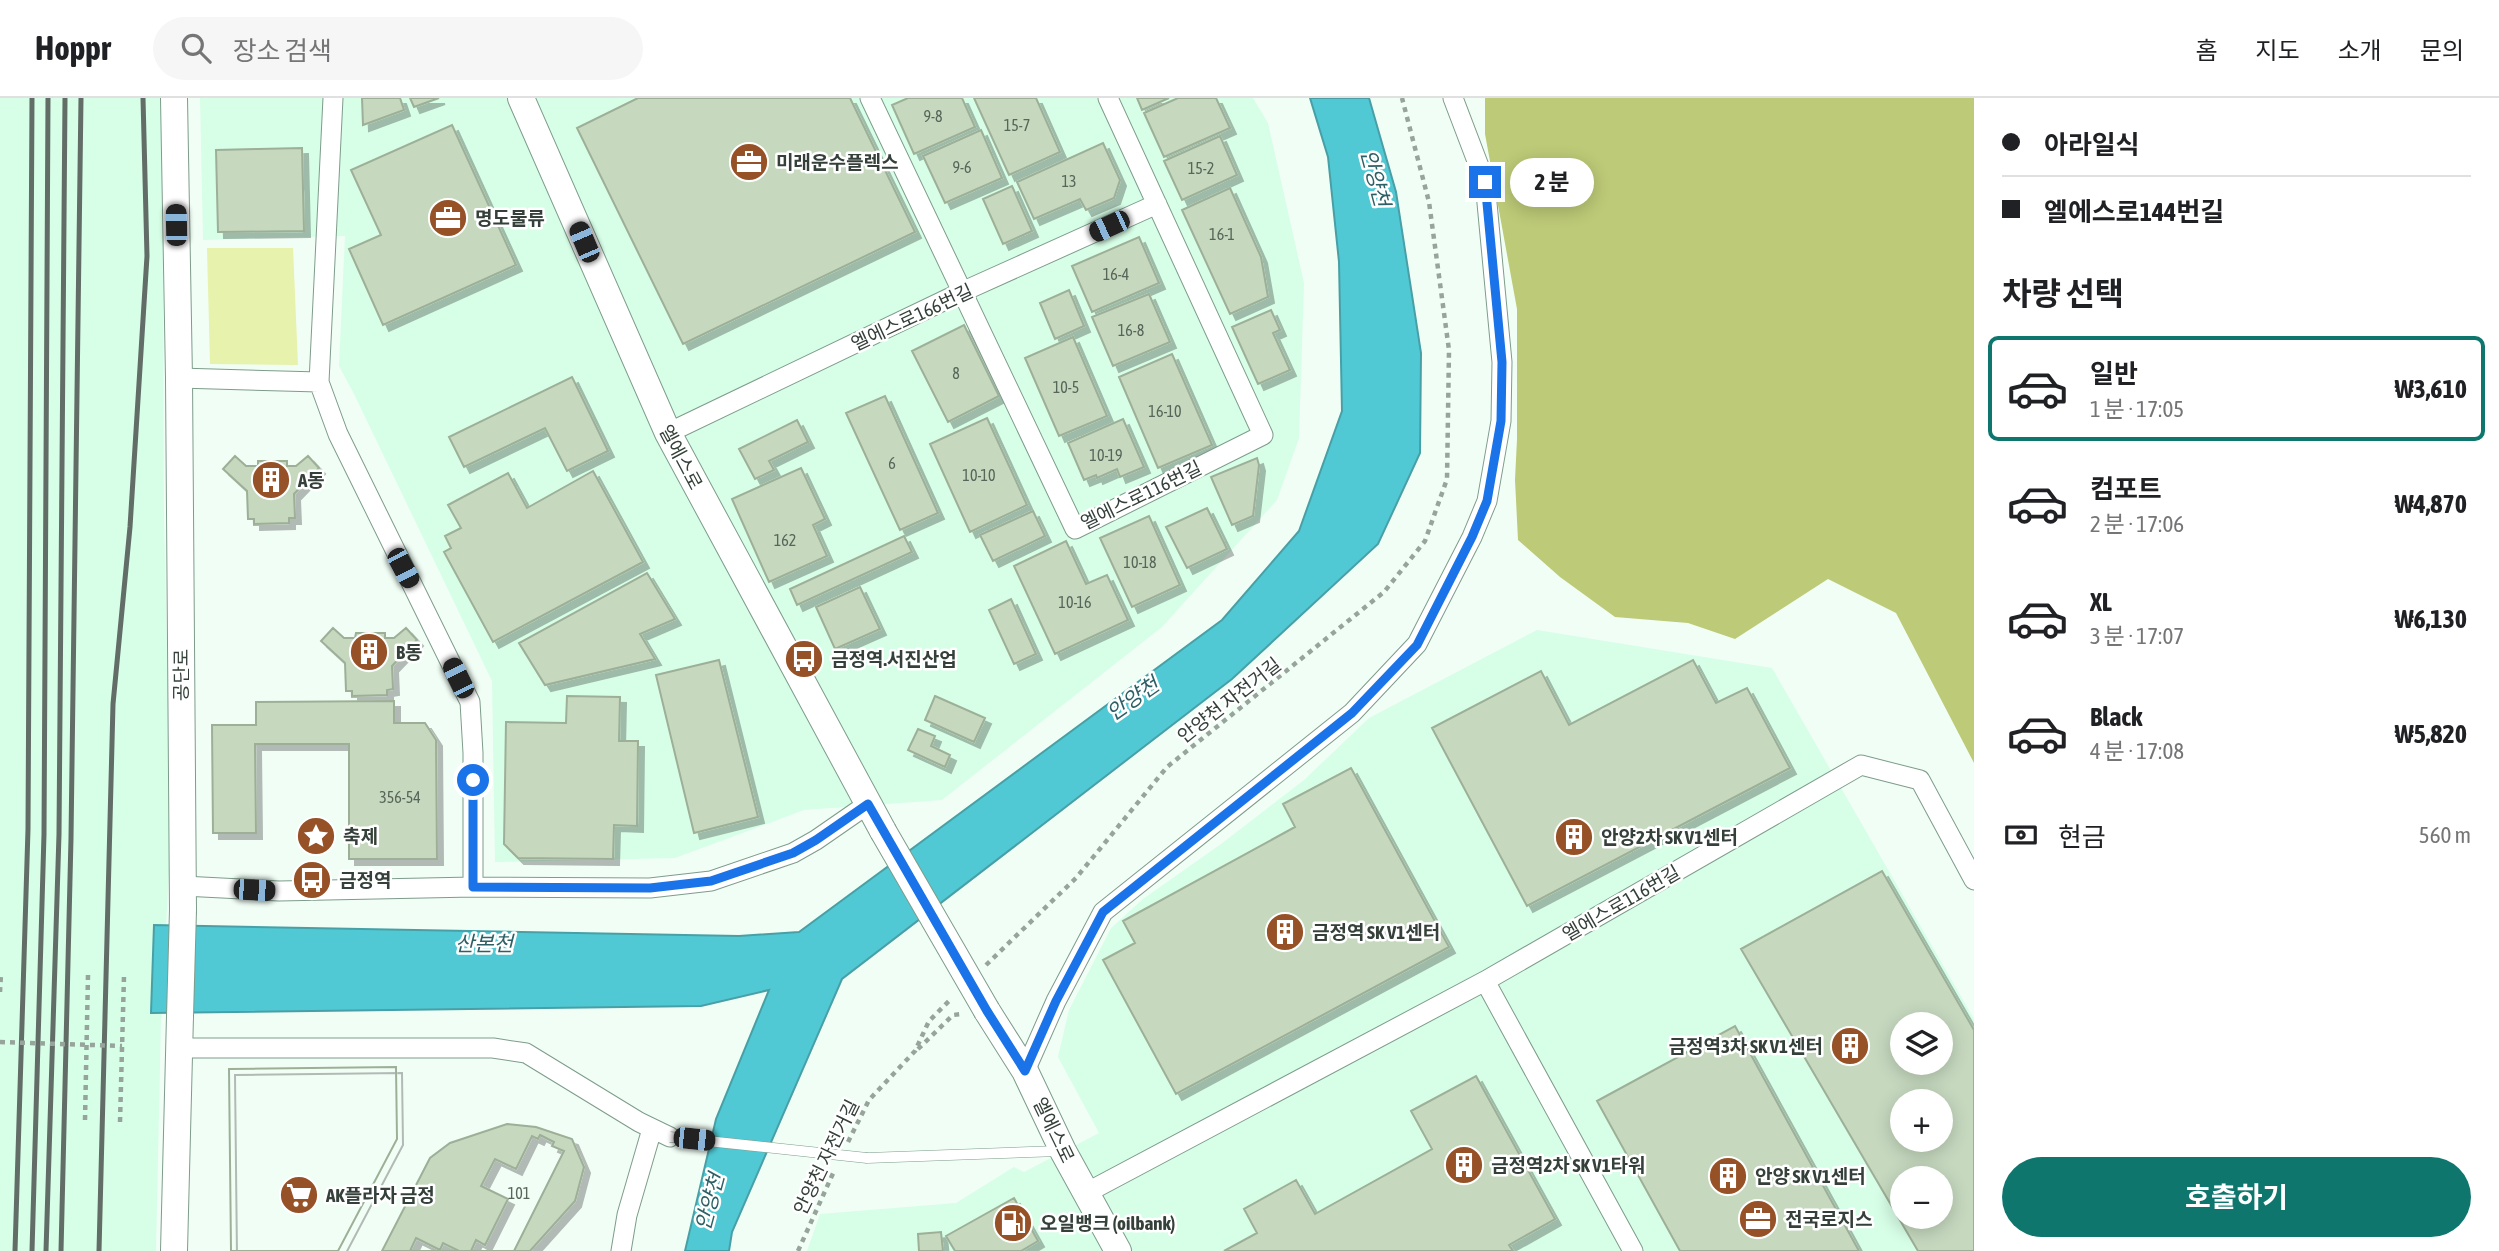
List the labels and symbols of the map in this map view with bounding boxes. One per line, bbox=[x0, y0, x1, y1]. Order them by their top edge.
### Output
house number: 9-8 bbox=[923, 107, 943, 125]
house number: 15-7 bbox=[1004, 116, 1030, 134]
office icon: 미래운수플렉스 bbox=[728, 141, 770, 183]
water label: 안양천 bbox=[1357, 147, 1396, 211]
place label: 미래운수플렉스 bbox=[776, 151, 898, 173]
house number: 9-6 bbox=[952, 158, 972, 176]
callout: 2 분 bbox=[1510, 158, 1594, 206]
house number: 15-2 bbox=[1188, 159, 1214, 177]
route end bbox=[1469, 166, 1501, 198]
house number: 13 bbox=[1061, 172, 1077, 190]
office icon: 명도물류 bbox=[427, 197, 469, 239]
car bbox=[166, 204, 187, 246]
place label: 명도물류 bbox=[475, 207, 545, 229]
car bbox=[1086, 208, 1133, 244]
car bbox=[567, 219, 602, 265]
house number: 16-1 bbox=[1209, 225, 1235, 243]
house number: 16-4 bbox=[1103, 265, 1129, 283]
street label: 엘에스로166번길 bbox=[848, 279, 976, 355]
house number: 16-8 bbox=[1118, 321, 1144, 339]
house number: 8 bbox=[952, 364, 960, 382]
house number: 10-5 bbox=[1053, 378, 1079, 396]
house number: 16-10 bbox=[1148, 402, 1182, 420]
street label: 엘에스로 bbox=[655, 421, 707, 493]
house number: 10-19 bbox=[1089, 446, 1123, 464]
house number: 6 bbox=[888, 454, 896, 472]
street label: 엘에스로116번길 bbox=[1077, 456, 1205, 534]
building icon: A동 bbox=[250, 459, 292, 501]
house number: 10-10 bbox=[962, 466, 996, 484]
place label: A동 bbox=[297, 469, 325, 491]
house number: 162 bbox=[774, 531, 796, 549]
car bbox=[384, 545, 423, 591]
house number: 10-18 bbox=[1123, 553, 1157, 571]
house number: 10-16 bbox=[1058, 593, 1092, 611]
building icon: B동 bbox=[348, 631, 390, 673]
bus stop icon: 금정역.서진산업 bbox=[783, 638, 825, 680]
place label: B동 bbox=[396, 641, 423, 663]
place label: 금정역.서진산업 bbox=[831, 648, 957, 670]
street label: 공단로 bbox=[170, 649, 192, 701]
street label: 안양천 자전거길 bbox=[1173, 653, 1285, 747]
car bbox=[440, 655, 477, 701]
water label: 안양천 bbox=[1102, 670, 1165, 725]
route start bbox=[457, 764, 489, 796]
house number: 356-54 bbox=[379, 788, 421, 806]
place icon: 축제 bbox=[295, 815, 337, 857]
building icon: 안양2차 SK V1센터 bbox=[1553, 816, 1595, 858]
place label: 축제 bbox=[343, 825, 378, 847]
place label: 안양2차 SK V1센터 bbox=[1601, 826, 1738, 848]
bus stop icon: 금정역 bbox=[291, 859, 333, 901]
street label: 엘에스로116번길 bbox=[1558, 861, 1684, 945]
place label: 금정역 bbox=[339, 869, 391, 891]
car bbox=[233, 878, 276, 902]
building icon: 금정역 SK V1센터 bbox=[1264, 911, 1306, 953]
place label: 금정역 SK V1센터 bbox=[1312, 921, 1440, 943]
water label: 산본천 bbox=[455, 931, 516, 955]
building icon: 금정역3차 SK V1센터 bbox=[1829, 1025, 1871, 1067]
place label: 금정역3차 SK V1센터 bbox=[1668, 1035, 1823, 1057]
street label: 엘에스로 bbox=[1029, 1094, 1079, 1166]
street label: 안양천 자전거길 bbox=[789, 1096, 863, 1218]
car bbox=[673, 1126, 716, 1152]
building icon: 금정역2차 SK V1타워 bbox=[1443, 1144, 1485, 1186]
place label: 금정역2차 SK V1타워 bbox=[1491, 1154, 1646, 1176]
building icon: 안양 SK V1센터 bbox=[1707, 1155, 1749, 1197]
place label: 안양 SK V1센터 bbox=[1755, 1165, 1866, 1187]
water label: 안양천 bbox=[690, 1168, 729, 1233]
supermarket icon: AK플라자 금정 bbox=[278, 1174, 320, 1216]
place label: AK플라자 금정 bbox=[325, 1184, 435, 1206]
house number: 101 bbox=[508, 1184, 530, 1202]
office icon: 전국로지스 bbox=[1737, 1198, 1779, 1240]
fuel station icon: 오일뱅크 (oilbank) bbox=[992, 1202, 1034, 1244]
place label: 전국로지스 bbox=[1785, 1208, 1872, 1230]
place label: 오일뱅크 (oilbank) bbox=[1040, 1212, 1175, 1234]

